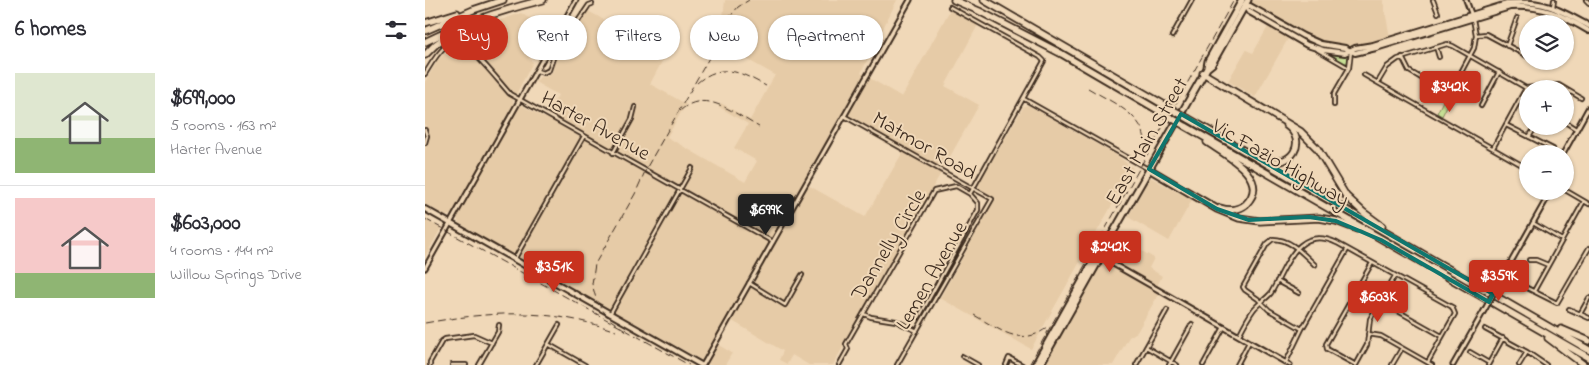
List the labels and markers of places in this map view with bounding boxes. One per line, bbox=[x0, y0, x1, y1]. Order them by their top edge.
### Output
pin: $342K bbox=[1415, 70, 1485, 113]
pin: $699K bbox=[731, 194, 801, 236]
pin: $242K bbox=[1075, 230, 1145, 273]
pin: $351K bbox=[519, 250, 589, 293]
pin: $359K bbox=[1464, 260, 1534, 302]
pin: $603K bbox=[1343, 280, 1413, 323]

